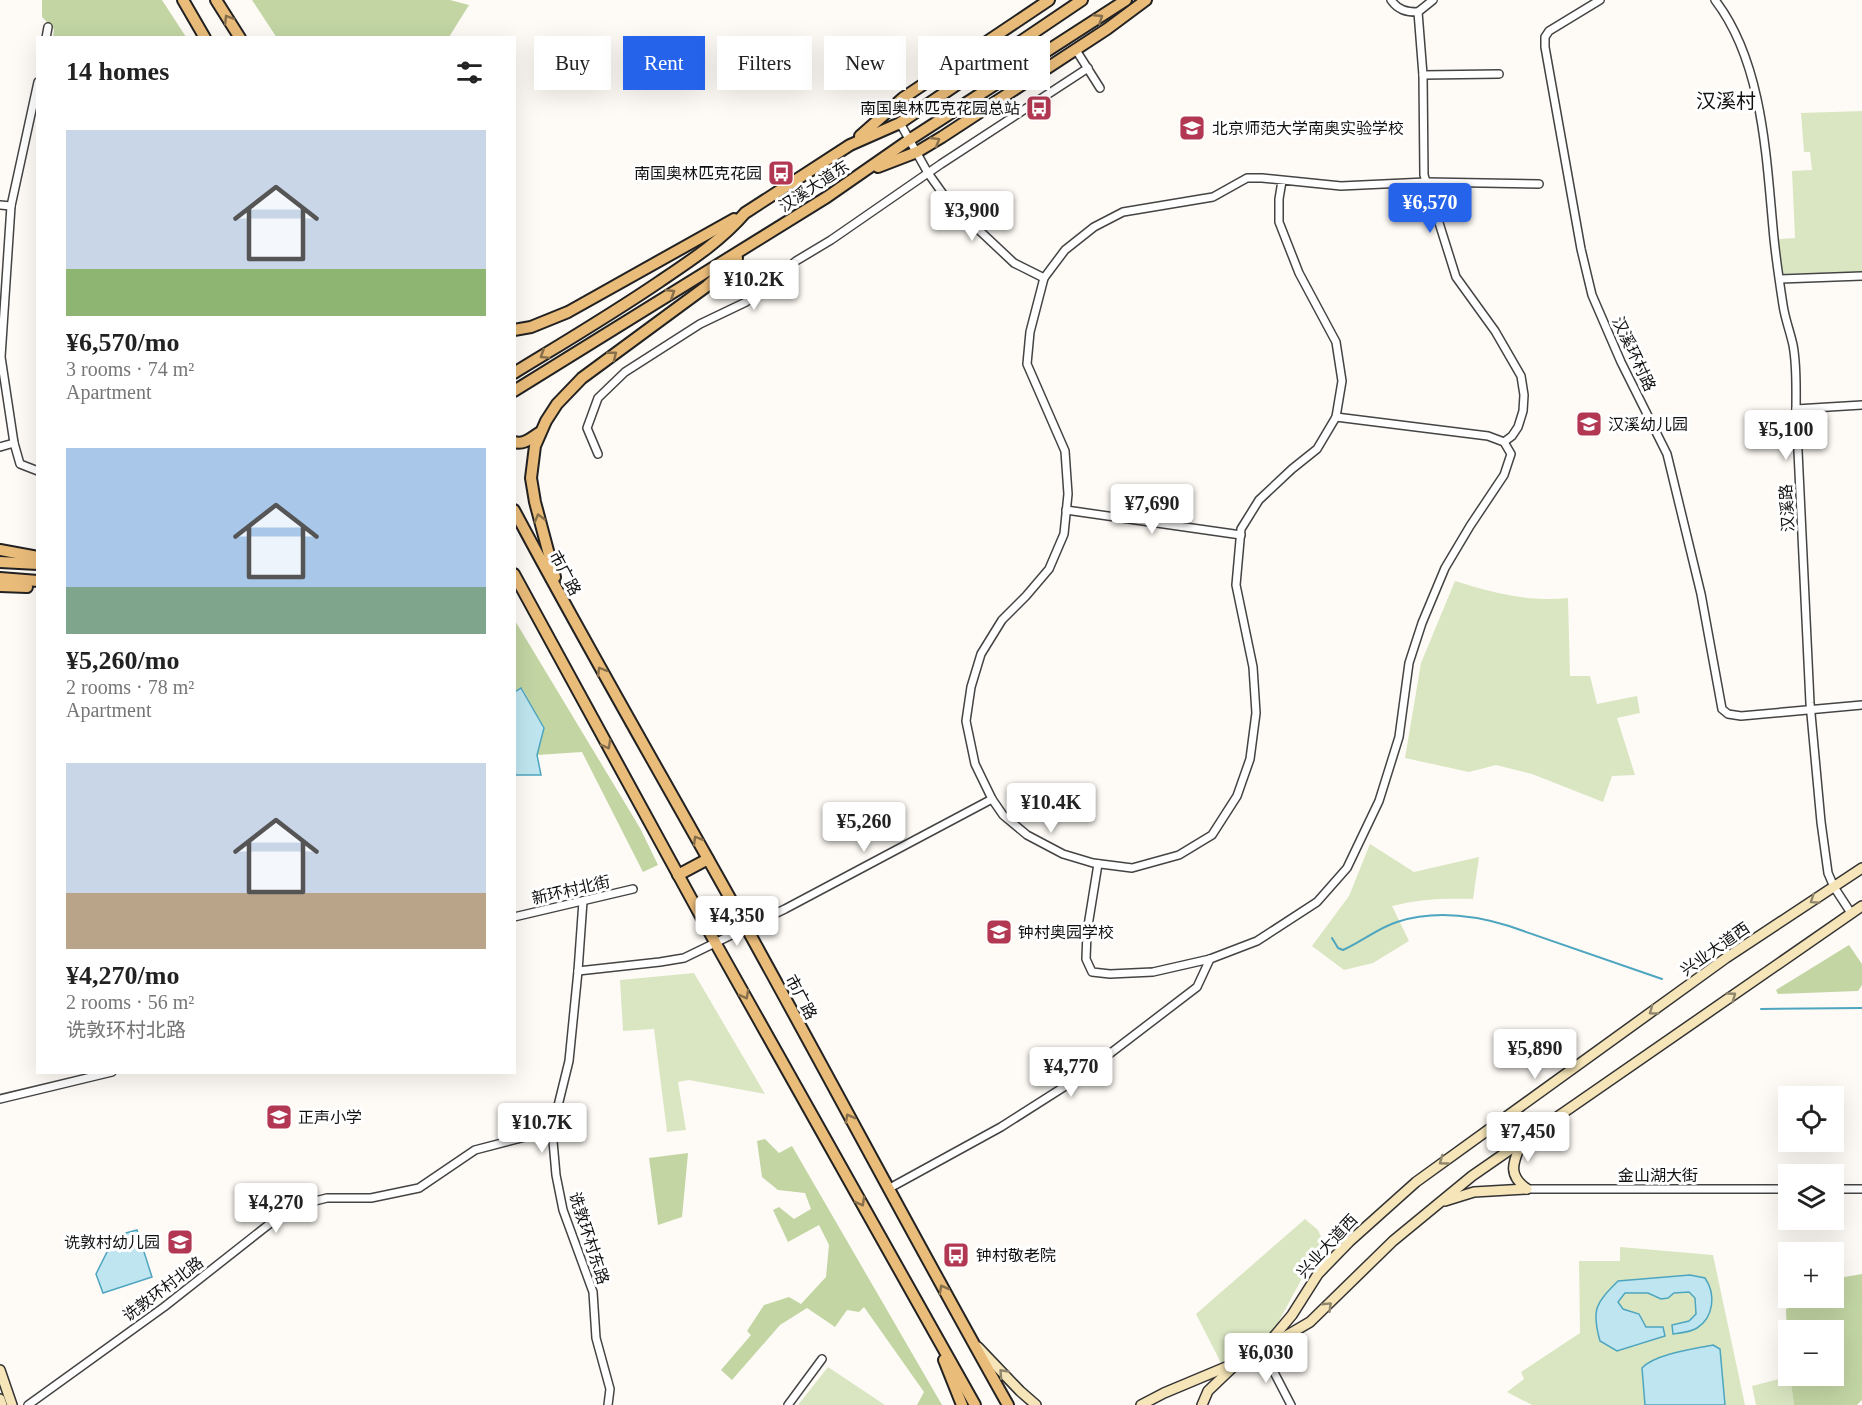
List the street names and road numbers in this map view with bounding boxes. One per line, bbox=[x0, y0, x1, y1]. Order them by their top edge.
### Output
street label: 汉溪大道东 bbox=[776, 157, 852, 215]
street label: 汉溪环村路 bbox=[1609, 314, 1659, 394]
street label: 汉溪路 bbox=[1777, 484, 1797, 532]
street label: 市广路 bbox=[546, 548, 584, 598]
street label: 新环村北街 bbox=[530, 873, 612, 907]
street label: 兴业大道西 bbox=[1677, 919, 1753, 979]
street label: 市广路 bbox=[782, 972, 820, 1022]
street label: 金山湖大街 bbox=[1618, 1167, 1698, 1184]
street label: 诜敦环村东路 bbox=[566, 1190, 612, 1286]
street label: 兴业大道西 bbox=[1293, 1211, 1361, 1281]
street label: 诜敦环村北路 bbox=[120, 1253, 206, 1325]

